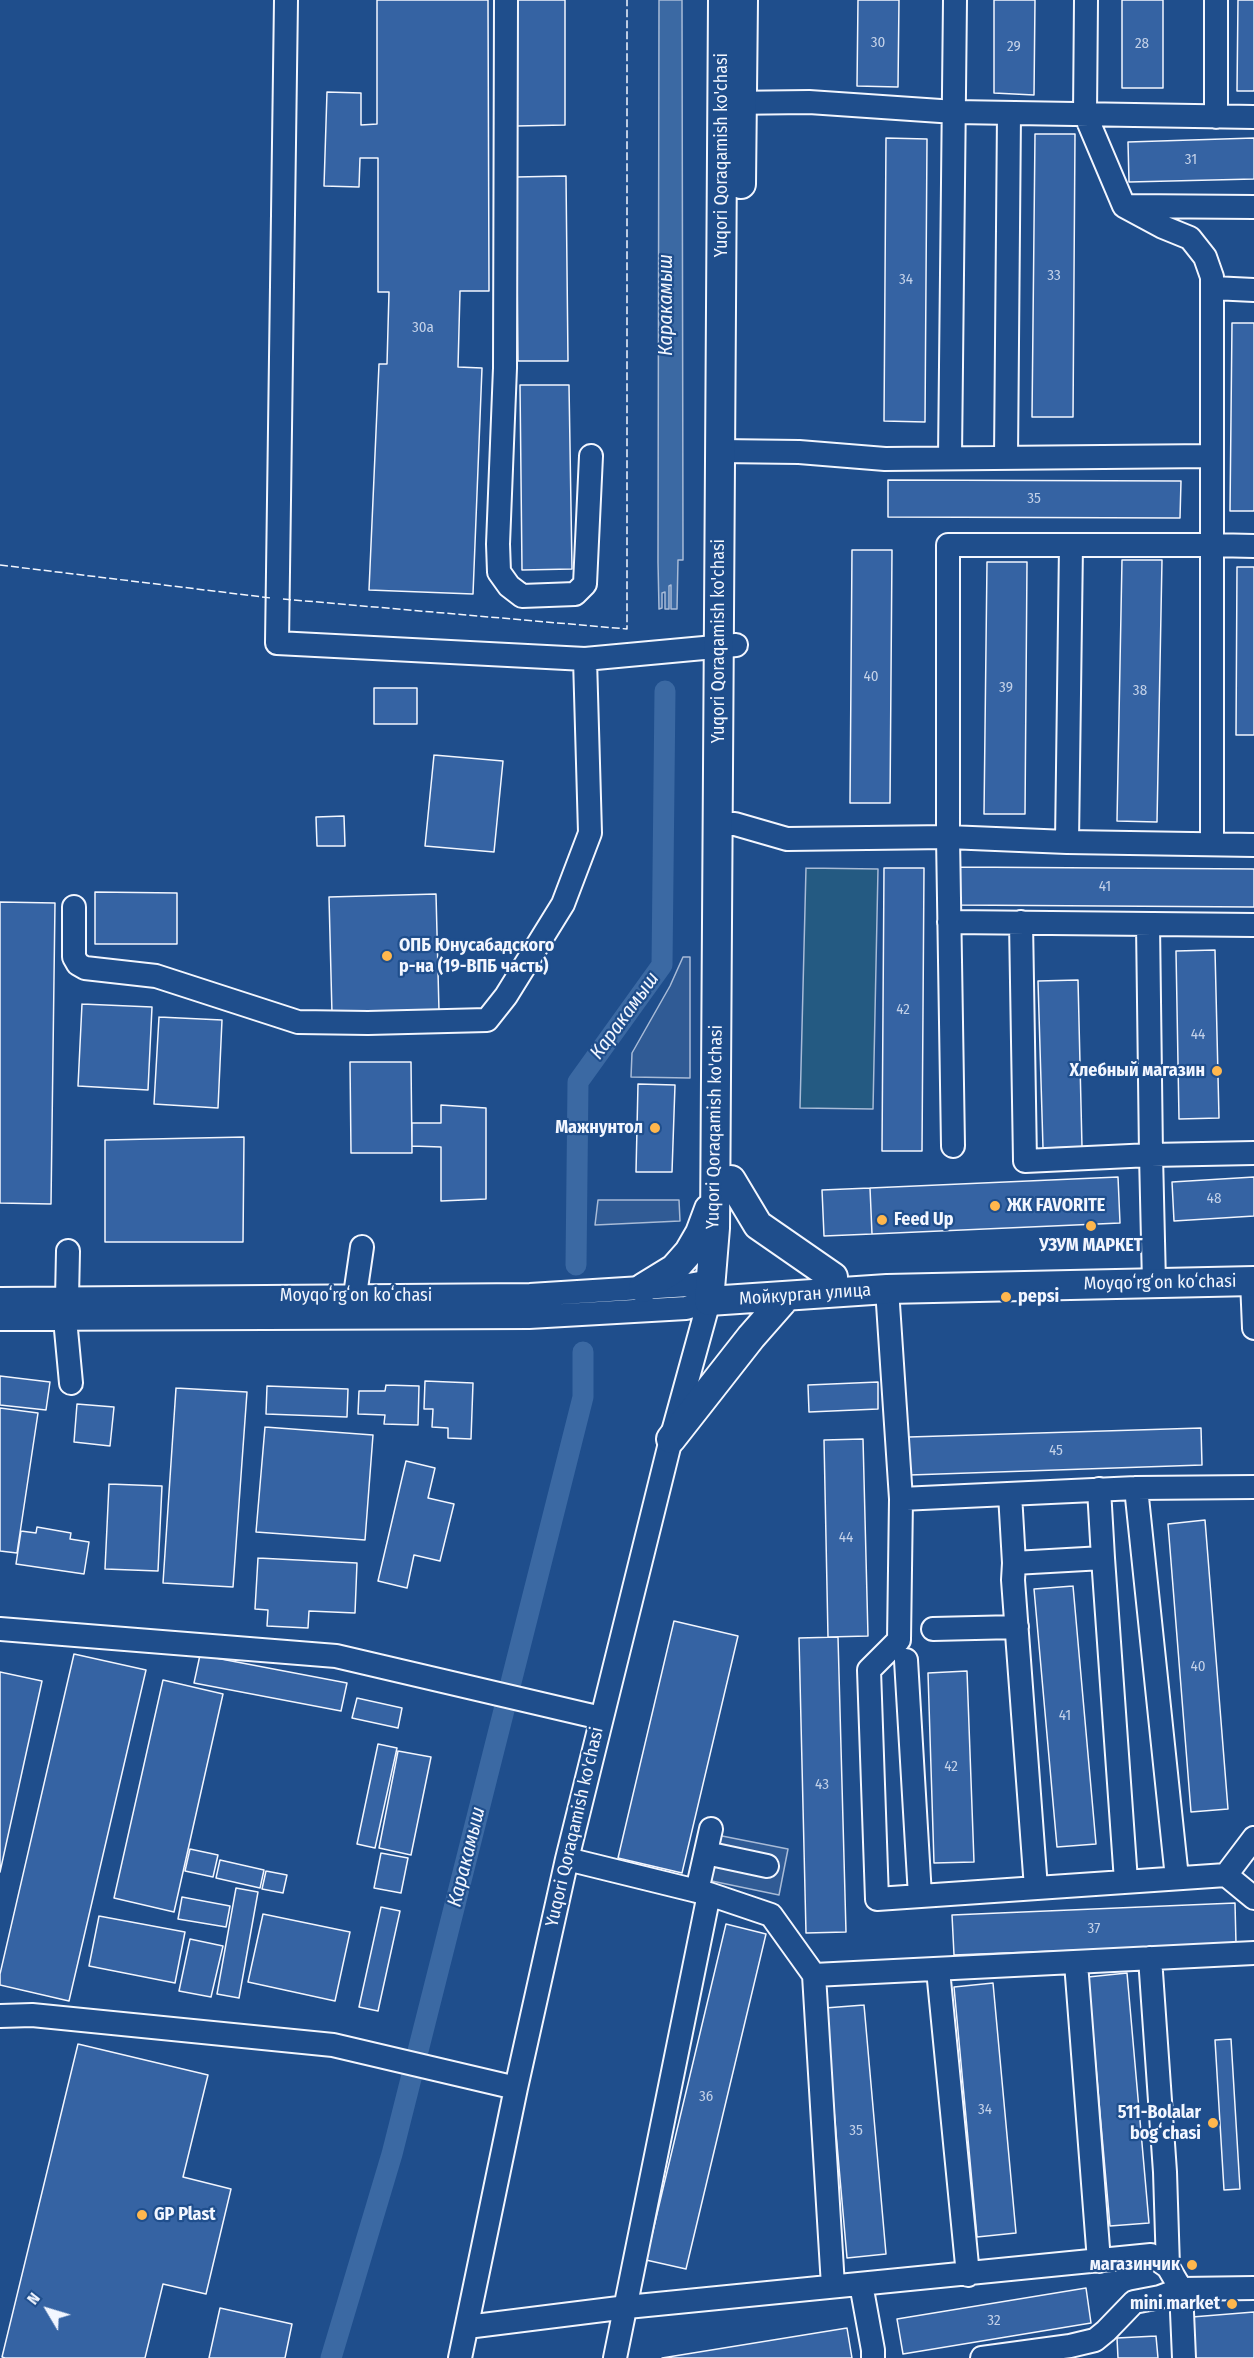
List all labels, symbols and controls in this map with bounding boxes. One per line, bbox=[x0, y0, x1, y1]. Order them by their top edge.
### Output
house number: 30 bbox=[871, 34, 885, 52]
house number: 28 bbox=[1135, 35, 1149, 53]
house number: 29 bbox=[1007, 38, 1021, 56]
street label: Yuqori Qoraqamish ko'chasi bbox=[711, 53, 733, 257]
house number: 31 bbox=[1185, 151, 1197, 169]
water label: Каракамыш bbox=[654, 254, 678, 356]
house number: 33 bbox=[1047, 267, 1061, 285]
house number: 34 bbox=[899, 271, 913, 289]
house number: 30a bbox=[412, 319, 434, 337]
house number: 35 bbox=[1027, 490, 1041, 508]
street label: Yuqori Qoraqamish ko'chasi bbox=[708, 539, 730, 743]
house number: 40 bbox=[863, 668, 879, 686]
house number: 39 bbox=[999, 679, 1013, 697]
house number: 38 bbox=[1133, 682, 1147, 700]
house number: 41 bbox=[1099, 878, 1111, 896]
place label: ОПБ Юнусабадского р-на (19-ВПБ часть) bbox=[399, 935, 554, 978]
marker: ОПБ Юнусабадского р-на (19-ВПБ часть) bbox=[380, 949, 394, 963]
water label: Каракамыш bbox=[585, 968, 665, 1064]
house number: 42 bbox=[896, 1001, 910, 1019]
street label: Yuqori Qoraqamish ko'chasi bbox=[702, 1025, 728, 1229]
house number: 44 bbox=[1191, 1026, 1205, 1044]
place label: Хлебный магазин bbox=[1069, 1060, 1205, 1082]
marker: Хлебный магазин bbox=[1210, 1064, 1224, 1078]
place label: Мажнунтол bbox=[555, 1117, 643, 1139]
marker: Мажнунтол bbox=[648, 1121, 662, 1135]
house number: 48 bbox=[1207, 1190, 1221, 1208]
place label: ЖК FAVORITE bbox=[1007, 1195, 1105, 1217]
marker: ЖК FAVORITE bbox=[988, 1199, 1002, 1213]
place label: Feed Up bbox=[894, 1209, 953, 1231]
marker: Feed Up bbox=[875, 1213, 889, 1227]
marker: УЗУМ МАРКЕТ bbox=[1084, 1219, 1098, 1233]
place label: УЗУМ МАРКЕТ bbox=[1039, 1235, 1143, 1257]
street label: Moyqoʻrgʻon koʻchasi bbox=[1083, 1271, 1237, 1295]
street label: Мойкурган улица bbox=[738, 1280, 872, 1310]
street label: Moyqoʻrgʻon koʻchasi bbox=[280, 1285, 432, 1307]
place label: pepsi bbox=[1018, 1286, 1059, 1308]
marker: pepsi bbox=[999, 1290, 1013, 1304]
house number: 45 bbox=[1049, 1442, 1063, 1460]
house number: 44 bbox=[839, 1529, 853, 1547]
house number: 40 bbox=[1190, 1658, 1206, 1676]
house number: 41 bbox=[1059, 1707, 1071, 1725]
street label: Yuqori Qoraqamish ko'chasi bbox=[541, 1725, 609, 1929]
house number: 42 bbox=[944, 1758, 958, 1776]
house number: 43 bbox=[815, 1776, 829, 1794]
water label: Каракамыш bbox=[443, 1805, 491, 1909]
house number: 37 bbox=[1088, 1920, 1100, 1938]
house number: 36 bbox=[699, 2088, 713, 2106]
house number: 34 bbox=[978, 2101, 992, 2119]
place label: 511-Bolalar bogʻchasi bbox=[1118, 2102, 1201, 2144]
marker: 511-Bolalar bogʻchasi bbox=[1206, 2116, 1220, 2130]
house number: 35 bbox=[849, 2122, 863, 2140]
place label: GP Plast bbox=[154, 2204, 216, 2226]
marker: GP Plast bbox=[135, 2208, 149, 2222]
place label: магазинчик bbox=[1090, 2254, 1180, 2276]
marker: магазинчик bbox=[1185, 2258, 1199, 2272]
north arrow bbox=[18, 2280, 78, 2340]
text: N bbox=[23, 2289, 44, 2308]
place label: mini market bbox=[1130, 2293, 1220, 2315]
marker: mini market bbox=[1225, 2297, 1239, 2311]
house number: 32 bbox=[987, 2312, 1001, 2330]

